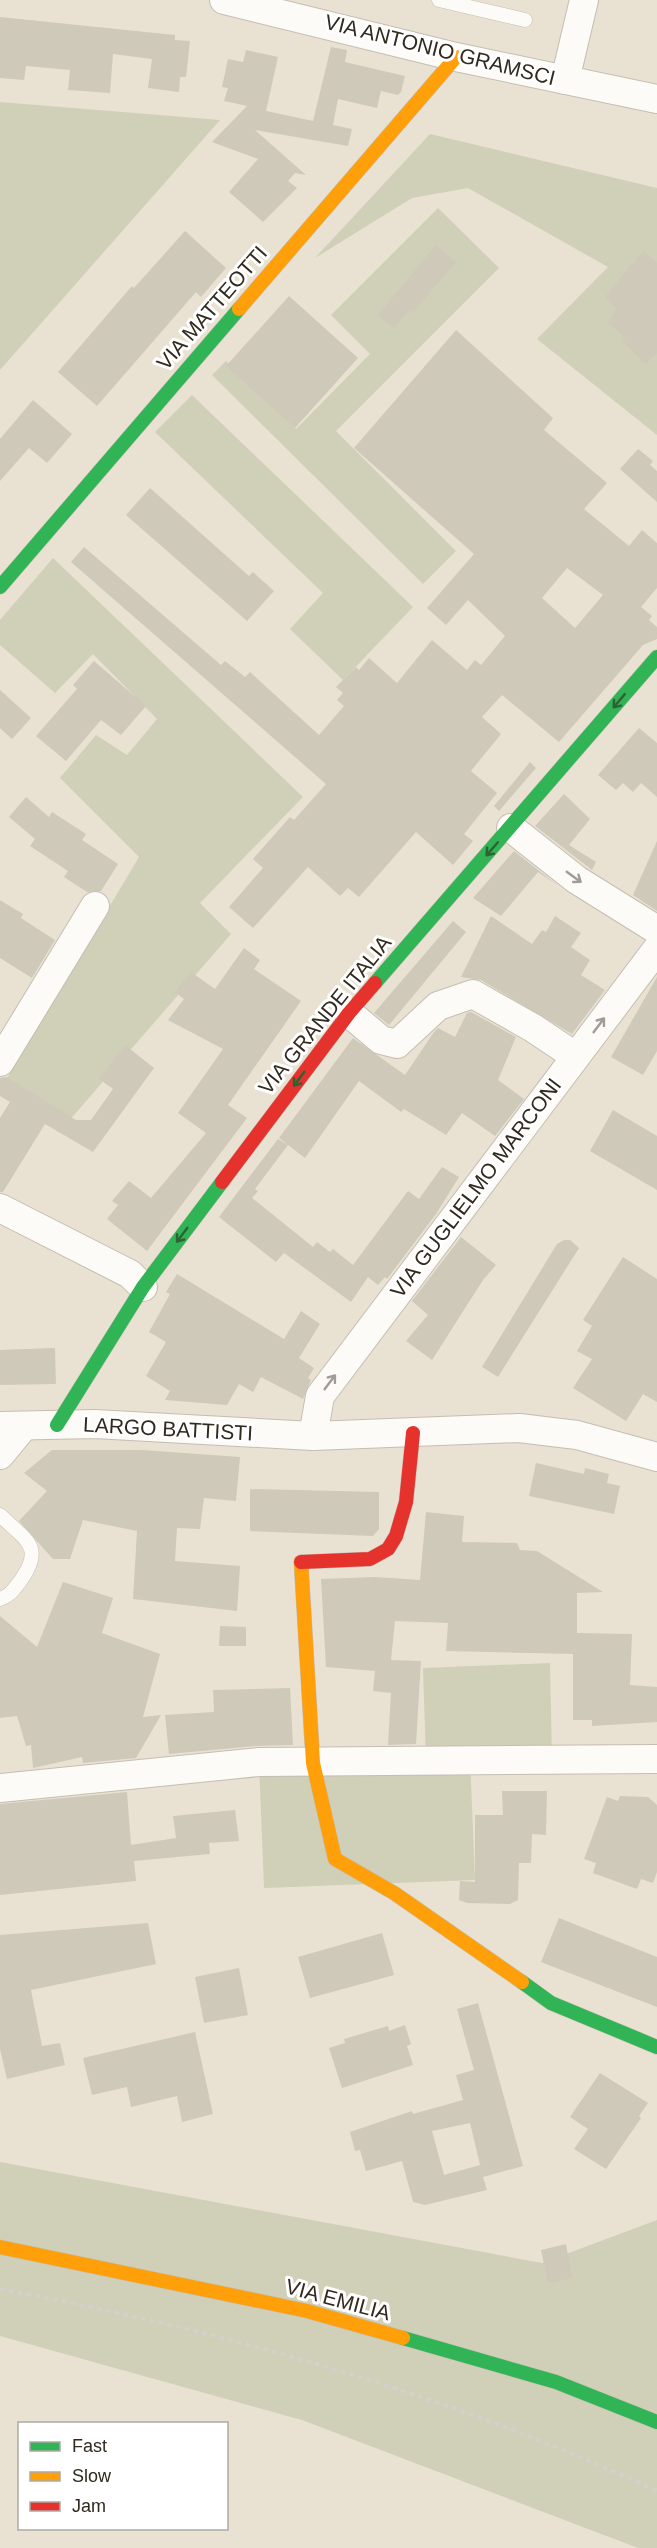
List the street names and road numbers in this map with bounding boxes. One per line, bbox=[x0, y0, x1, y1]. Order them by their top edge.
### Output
street label: VIA ANTONIO GRAMSCI bbox=[323, 10, 558, 89]
street label: VIA MATTEOTTI bbox=[152, 241, 271, 374]
street label: VIA GRANDE ITALIA bbox=[254, 931, 395, 1098]
street label: VIA GUGLIELMO MARCONI bbox=[386, 1074, 566, 1302]
street label: LARGO BATTISTI bbox=[83, 1413, 253, 1444]
street label: VIA EMILIA bbox=[283, 2275, 393, 2325]

